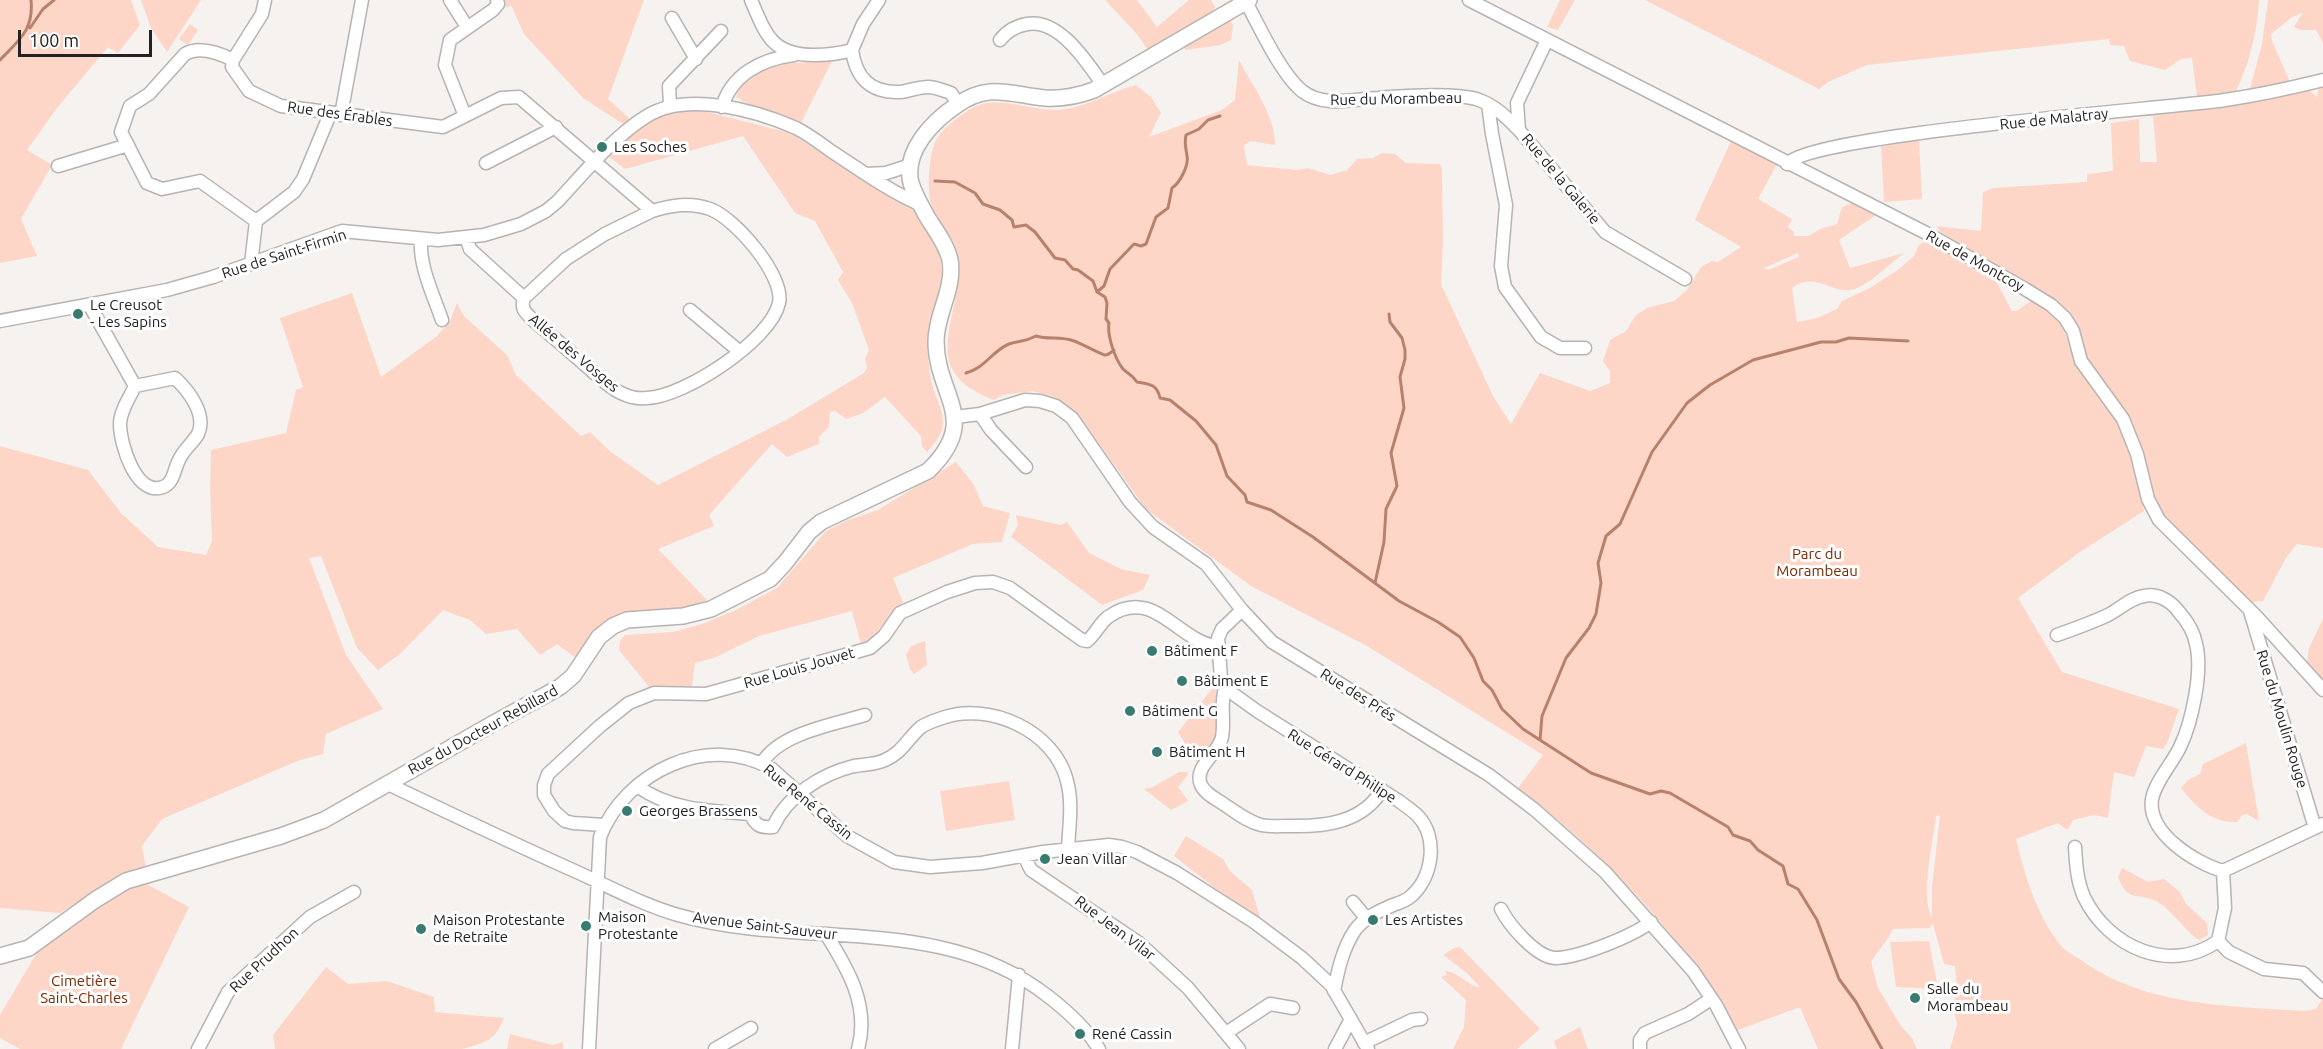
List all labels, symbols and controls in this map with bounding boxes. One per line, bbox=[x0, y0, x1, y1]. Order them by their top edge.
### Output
scale bar bbox=[21, 18, 154, 56]
text: 100 m bbox=[29, 30, 79, 50]
street label: Rue du Morambeau bbox=[1330, 89, 1462, 109]
street label: Rue des Érables bbox=[286, 98, 394, 130]
street label: Rue de Malatray bbox=[1999, 104, 2109, 134]
street label: Rue de la Galerie bbox=[1518, 130, 1604, 228]
place label: Les Soches bbox=[614, 138, 687, 156]
marker: Les Soches bbox=[595, 140, 609, 154]
street label: Rue de Saint-Firmin bbox=[219, 225, 349, 283]
street label: Rue de Montcoy bbox=[1923, 227, 2027, 295]
place label: Le Creusot - Les Sapins bbox=[90, 296, 167, 331]
marker: Le Creusot - Les Sapins bbox=[71, 307, 85, 321]
street label: Allée des Vosges bbox=[525, 310, 623, 396]
park label: Parc du Morambeau bbox=[1776, 545, 1858, 580]
place label: Bâtiment F bbox=[1164, 642, 1238, 660]
street label: Rue Louis Jouvet bbox=[742, 644, 856, 692]
marker: Bâtiment F bbox=[1145, 644, 1159, 658]
street label: Rue du Moulin Rouge bbox=[2252, 648, 2312, 790]
street label: Rue des Prés bbox=[1317, 665, 1399, 725]
place label: Bâtiment E bbox=[1194, 672, 1268, 690]
marker: Bâtiment E bbox=[1175, 674, 1189, 688]
street label: Rue du Docteur Rebillard bbox=[405, 681, 561, 779]
place label: Bâtiment G bbox=[1142, 702, 1218, 720]
marker: Bâtiment G bbox=[1123, 704, 1137, 718]
street label: Rue Gérard Philipe bbox=[1284, 725, 1400, 807]
place label: Bâtiment H bbox=[1169, 743, 1245, 761]
marker: Bâtiment H bbox=[1150, 745, 1164, 759]
street label: Rue René Cassin bbox=[760, 761, 856, 843]
place label: Georges Brassens bbox=[639, 802, 758, 820]
marker: Georges Brassens bbox=[620, 804, 634, 818]
place label: Jean Villar bbox=[1057, 850, 1127, 868]
marker: Jean Villar bbox=[1038, 852, 1052, 866]
street label: Rue Jean Vilar bbox=[1071, 892, 1159, 964]
place label: Maison Protestante bbox=[598, 908, 678, 943]
street label: Avenue Saint-Sauveur bbox=[692, 908, 838, 944]
place label: Maison Protestante de Retraite bbox=[433, 911, 565, 946]
place label: Les Artistes bbox=[1385, 911, 1463, 929]
marker: Les Artistes bbox=[1366, 913, 1380, 927]
marker: Maison Protestante bbox=[579, 919, 593, 933]
marker: Maison Protestante de Retraite bbox=[414, 922, 428, 936]
street label: Rue Prudhon bbox=[226, 924, 302, 996]
park label: Cimetière Saint-Charles bbox=[40, 972, 128, 1007]
place label: Salle du Morambeau bbox=[1927, 980, 2008, 1015]
marker: Salle du Morambeau bbox=[1908, 991, 1922, 1005]
place label: René Cassin bbox=[1092, 1025, 1172, 1043]
marker: René Cassin bbox=[1073, 1027, 1087, 1041]

